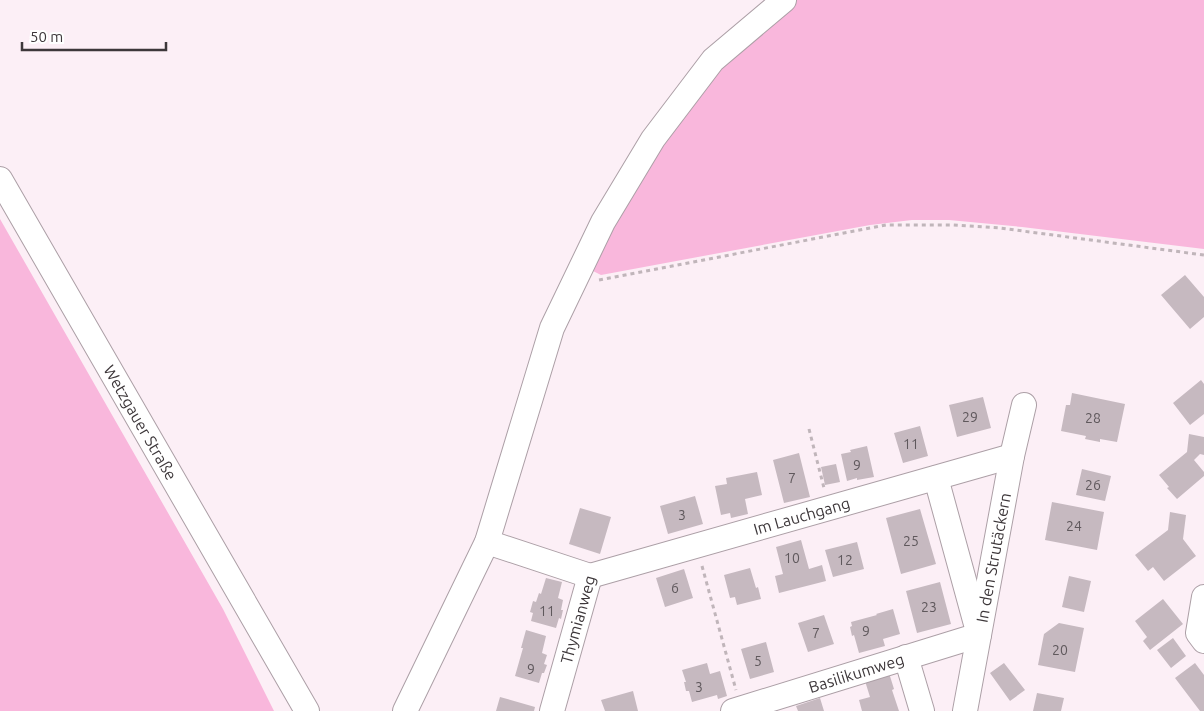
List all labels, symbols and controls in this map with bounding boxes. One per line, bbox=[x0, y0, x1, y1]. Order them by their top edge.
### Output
scale bar bbox=[22, 20, 166, 52]
text: 50 m bbox=[30, 28, 63, 45]
street label: Wetzgauer Straße bbox=[100, 362, 181, 483]
house number: 29 bbox=[962, 409, 978, 425]
house number: 28 bbox=[1085, 410, 1101, 426]
house number: 11 bbox=[903, 436, 919, 452]
house number: 9 bbox=[853, 457, 861, 473]
house number: 7 bbox=[788, 470, 796, 486]
house number: 26 bbox=[1085, 477, 1101, 493]
street label: In den Strutäckern bbox=[972, 491, 1014, 624]
street label: Im Lauchgang bbox=[751, 494, 852, 538]
house number: 3 bbox=[678, 507, 686, 523]
house number: 24 bbox=[1066, 518, 1082, 534]
house number: 25 bbox=[903, 533, 919, 549]
house number: 10 bbox=[784, 550, 800, 566]
house number: 12 bbox=[837, 552, 853, 568]
street label: Thymianweg bbox=[557, 573, 599, 666]
house number: 6 bbox=[671, 580, 679, 596]
house number: 23 bbox=[921, 599, 937, 615]
house number: 11 bbox=[539, 603, 555, 619]
house number: 9 bbox=[862, 623, 870, 639]
house number: 7 bbox=[812, 625, 820, 641]
house number: 20 bbox=[1052, 642, 1068, 658]
street label: Basilikumweg bbox=[806, 650, 906, 696]
house number: 5 bbox=[754, 653, 762, 669]
house number: 9 bbox=[527, 661, 535, 677]
house number: 3 bbox=[695, 679, 703, 695]

